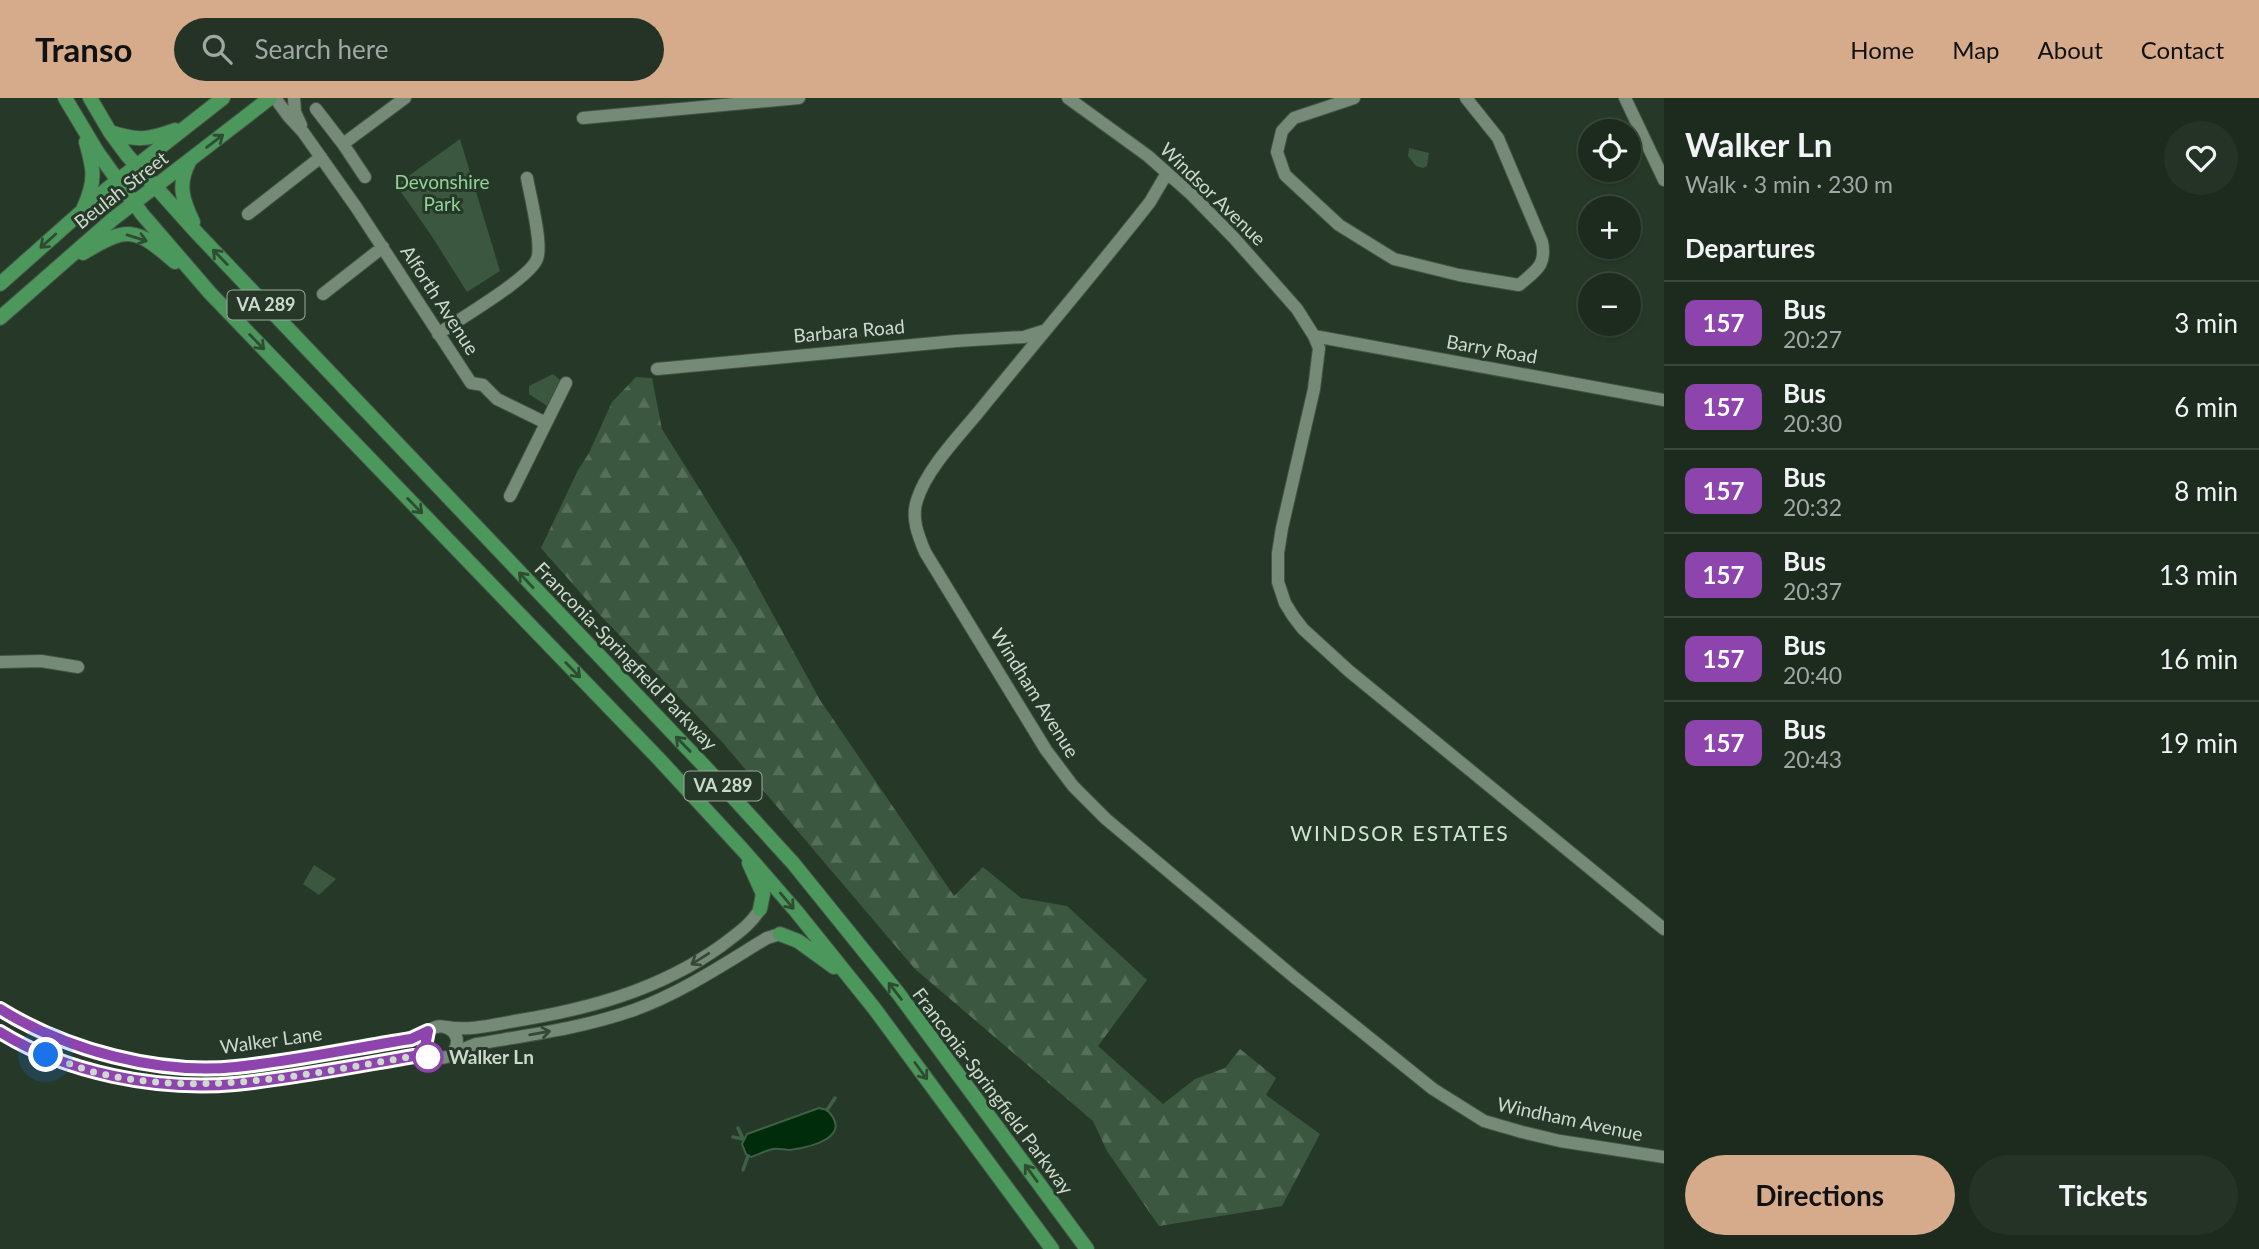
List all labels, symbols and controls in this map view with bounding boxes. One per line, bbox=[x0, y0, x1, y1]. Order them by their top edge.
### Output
search box bbox=[174, 18, 664, 81]
text: Transo bbox=[35, 29, 132, 69]
icon: search bbox=[198, 30, 236, 68]
text: Search here bbox=[254, 33, 388, 65]
text: Home bbox=[1850, 35, 1914, 64]
text: Map bbox=[1952, 35, 2000, 64]
text: About bbox=[2038, 35, 2103, 64]
text: Contact bbox=[2141, 35, 2224, 64]
map controls bbox=[1578, 119, 1641, 336]
button: locate bbox=[1578, 119, 1641, 182]
button: heart bbox=[2164, 121, 2238, 195]
text: Walker Ln bbox=[1685, 124, 1832, 164]
one-way arrow bbox=[205, 134, 223, 149]
street label: Windsor Avenue bbox=[1156, 137, 1271, 250]
street label: Beulah Street bbox=[69, 146, 172, 233]
park label: Devonshire Park bbox=[394, 170, 490, 215]
text: Walk · 3 min · 230 m bbox=[1685, 170, 1893, 198]
button: + bbox=[1578, 196, 1641, 259]
one-way arrow bbox=[126, 232, 148, 245]
text: Departures bbox=[1685, 232, 1815, 264]
one-way arrow bbox=[39, 233, 57, 249]
street label: Alforth Avenue bbox=[396, 241, 484, 359]
one-way arrow bbox=[212, 249, 229, 266]
button: − bbox=[1578, 273, 1641, 336]
road number: VA 289 bbox=[228, 290, 304, 320]
text: Bus bbox=[1783, 293, 1826, 325]
text: 3 min bbox=[2174, 307, 2238, 339]
text: 157 bbox=[1703, 308, 1744, 337]
street label: Barbara Road bbox=[792, 314, 906, 347]
text: 20:27 bbox=[1783, 325, 1842, 353]
street label: Barry Road bbox=[1445, 329, 1539, 368]
one-way arrow bbox=[248, 333, 265, 350]
text: Bus bbox=[1783, 377, 1826, 409]
text: 6 min bbox=[2174, 391, 2238, 423]
text: 157 bbox=[1703, 392, 1744, 421]
text: 20:30 bbox=[1783, 409, 1842, 437]
text: Bus bbox=[1783, 461, 1826, 493]
text: 8 min bbox=[2174, 475, 2238, 507]
text: 157 bbox=[1703, 476, 1744, 505]
text: 20:32 bbox=[1783, 493, 1842, 521]
one-way arrow bbox=[406, 497, 423, 514]
text: Bus bbox=[1783, 545, 1826, 577]
street label: Franconia-Springfield Parkway bbox=[530, 557, 723, 755]
text: 13 min bbox=[2159, 559, 2238, 591]
text: 157 bbox=[1703, 560, 1744, 589]
one-way arrow bbox=[517, 572, 534, 589]
text: 20:37 bbox=[1783, 577, 1842, 605]
street label: Windham Avenue bbox=[986, 624, 1084, 762]
text: Bus bbox=[1783, 629, 1826, 661]
text: 16 min bbox=[2159, 643, 2238, 675]
text: 157 bbox=[1703, 644, 1744, 673]
one-way arrow bbox=[564, 661, 581, 678]
text: 20:40 bbox=[1783, 661, 1842, 689]
text: Bus bbox=[1783, 713, 1826, 745]
text: 19 min bbox=[2159, 727, 2238, 759]
text: 157 bbox=[1703, 728, 1744, 757]
one-way arrow bbox=[675, 736, 692, 753]
text: 20:43 bbox=[1783, 745, 1842, 773]
road number: VA 289 bbox=[684, 772, 762, 800]
district label: WINDSOR ESTATES bbox=[1290, 820, 1510, 845]
one-way arrow bbox=[779, 891, 795, 909]
one-way arrow bbox=[691, 952, 710, 967]
one-way arrow bbox=[888, 982, 903, 1000]
street label: Franconia-Springfield Parkway bbox=[908, 983, 1079, 1199]
street label: Walker Lane bbox=[218, 1021, 323, 1058]
one-way arrow bbox=[528, 1026, 551, 1039]
your location bbox=[28, 1037, 63, 1072]
marker: Walker Ln bbox=[413, 1042, 443, 1072]
place label: Walker Ln bbox=[449, 1045, 534, 1068]
one-way arrow bbox=[914, 1061, 928, 1080]
street label: Windham Avenue bbox=[1495, 1092, 1645, 1145]
button: Directions bbox=[1685, 1155, 1955, 1235]
button: Tickets bbox=[1969, 1155, 2238, 1235]
one-way arrow bbox=[1024, 1164, 1038, 1183]

